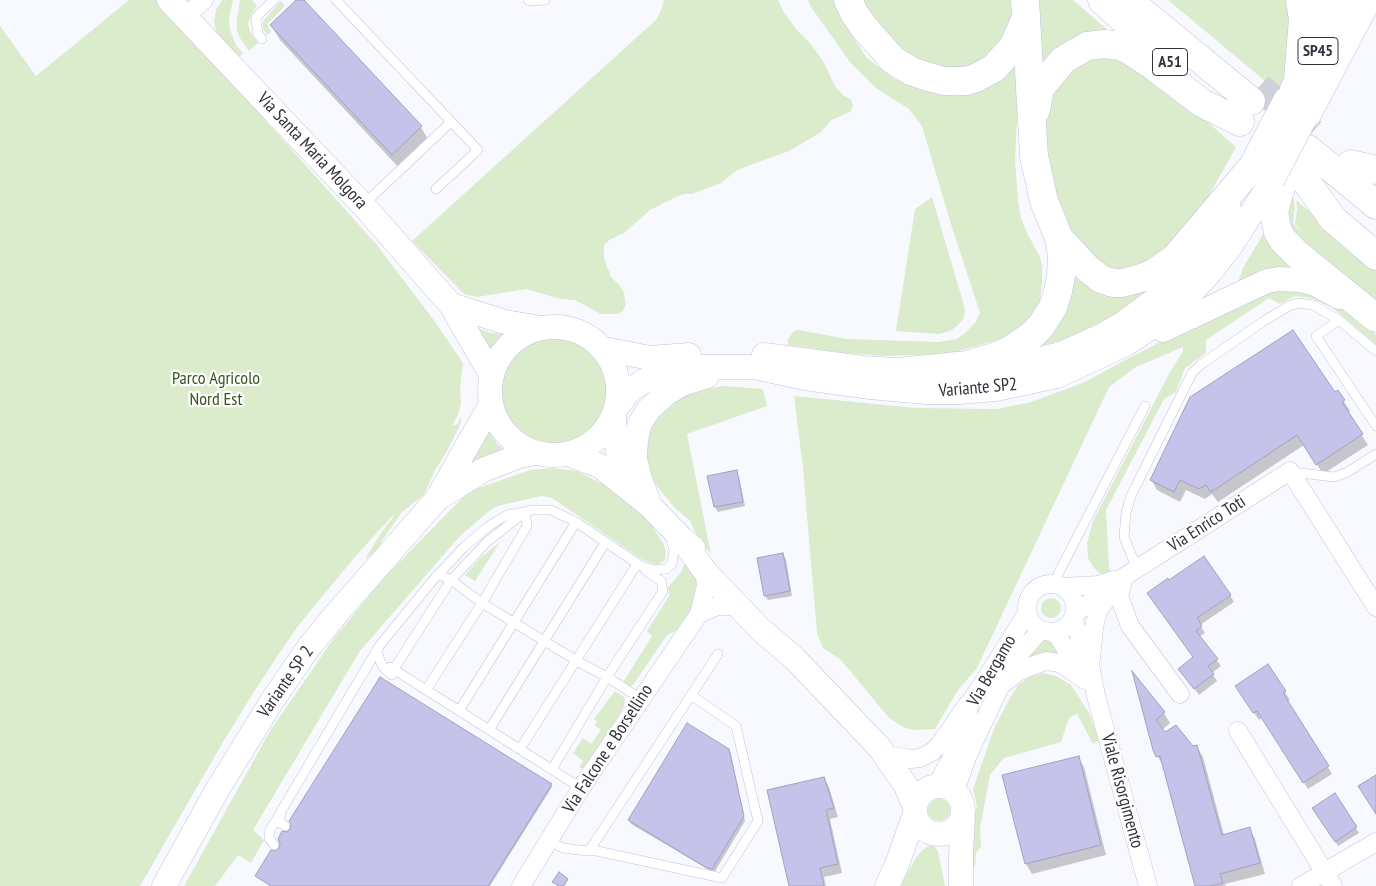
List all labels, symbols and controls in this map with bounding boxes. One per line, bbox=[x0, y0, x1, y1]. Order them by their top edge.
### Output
road number: SP45 bbox=[1298, 37, 1338, 64]
road number: A51 bbox=[1152, 48, 1188, 76]
street label: Via Santa Maria Molgora bbox=[252, 88, 372, 214]
park label: Parco Agricolo Nord Est bbox=[172, 368, 260, 410]
street label: Variante SP2 bbox=[938, 374, 1018, 402]
street label: Via Enrico Toti bbox=[1164, 491, 1250, 557]
street label: Via Bergamo bbox=[963, 632, 1021, 710]
street label: Variante SP 2 bbox=[253, 642, 319, 722]
street label: Via Falcone e Borsellino bbox=[558, 681, 658, 817]
street label: Viale Risorgimento bbox=[1096, 731, 1148, 851]

